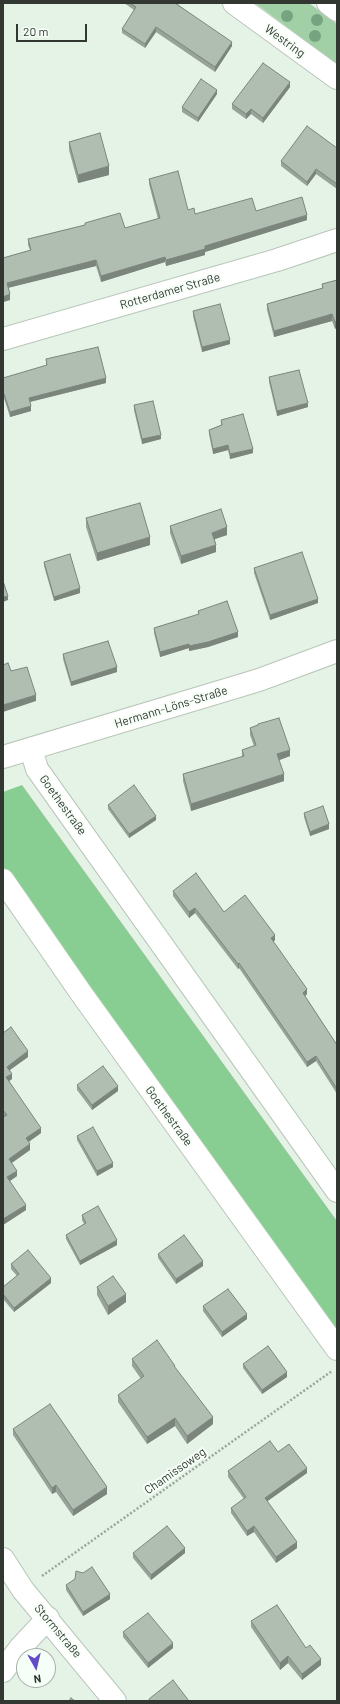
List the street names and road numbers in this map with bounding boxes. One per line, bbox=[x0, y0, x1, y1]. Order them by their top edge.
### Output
street label: Westring bbox=[262, 21, 308, 61]
street label: Rotterdamer Straße bbox=[118, 270, 222, 312]
street label: Hermann-Löns-Straße bbox=[113, 683, 229, 731]
street label: Goethestraße bbox=[36, 772, 90, 838]
street label: Goethestraße bbox=[142, 1083, 196, 1149]
street label: Chamissoweg bbox=[141, 1445, 209, 1497]
street label: Stormstraße bbox=[31, 1601, 85, 1661]

